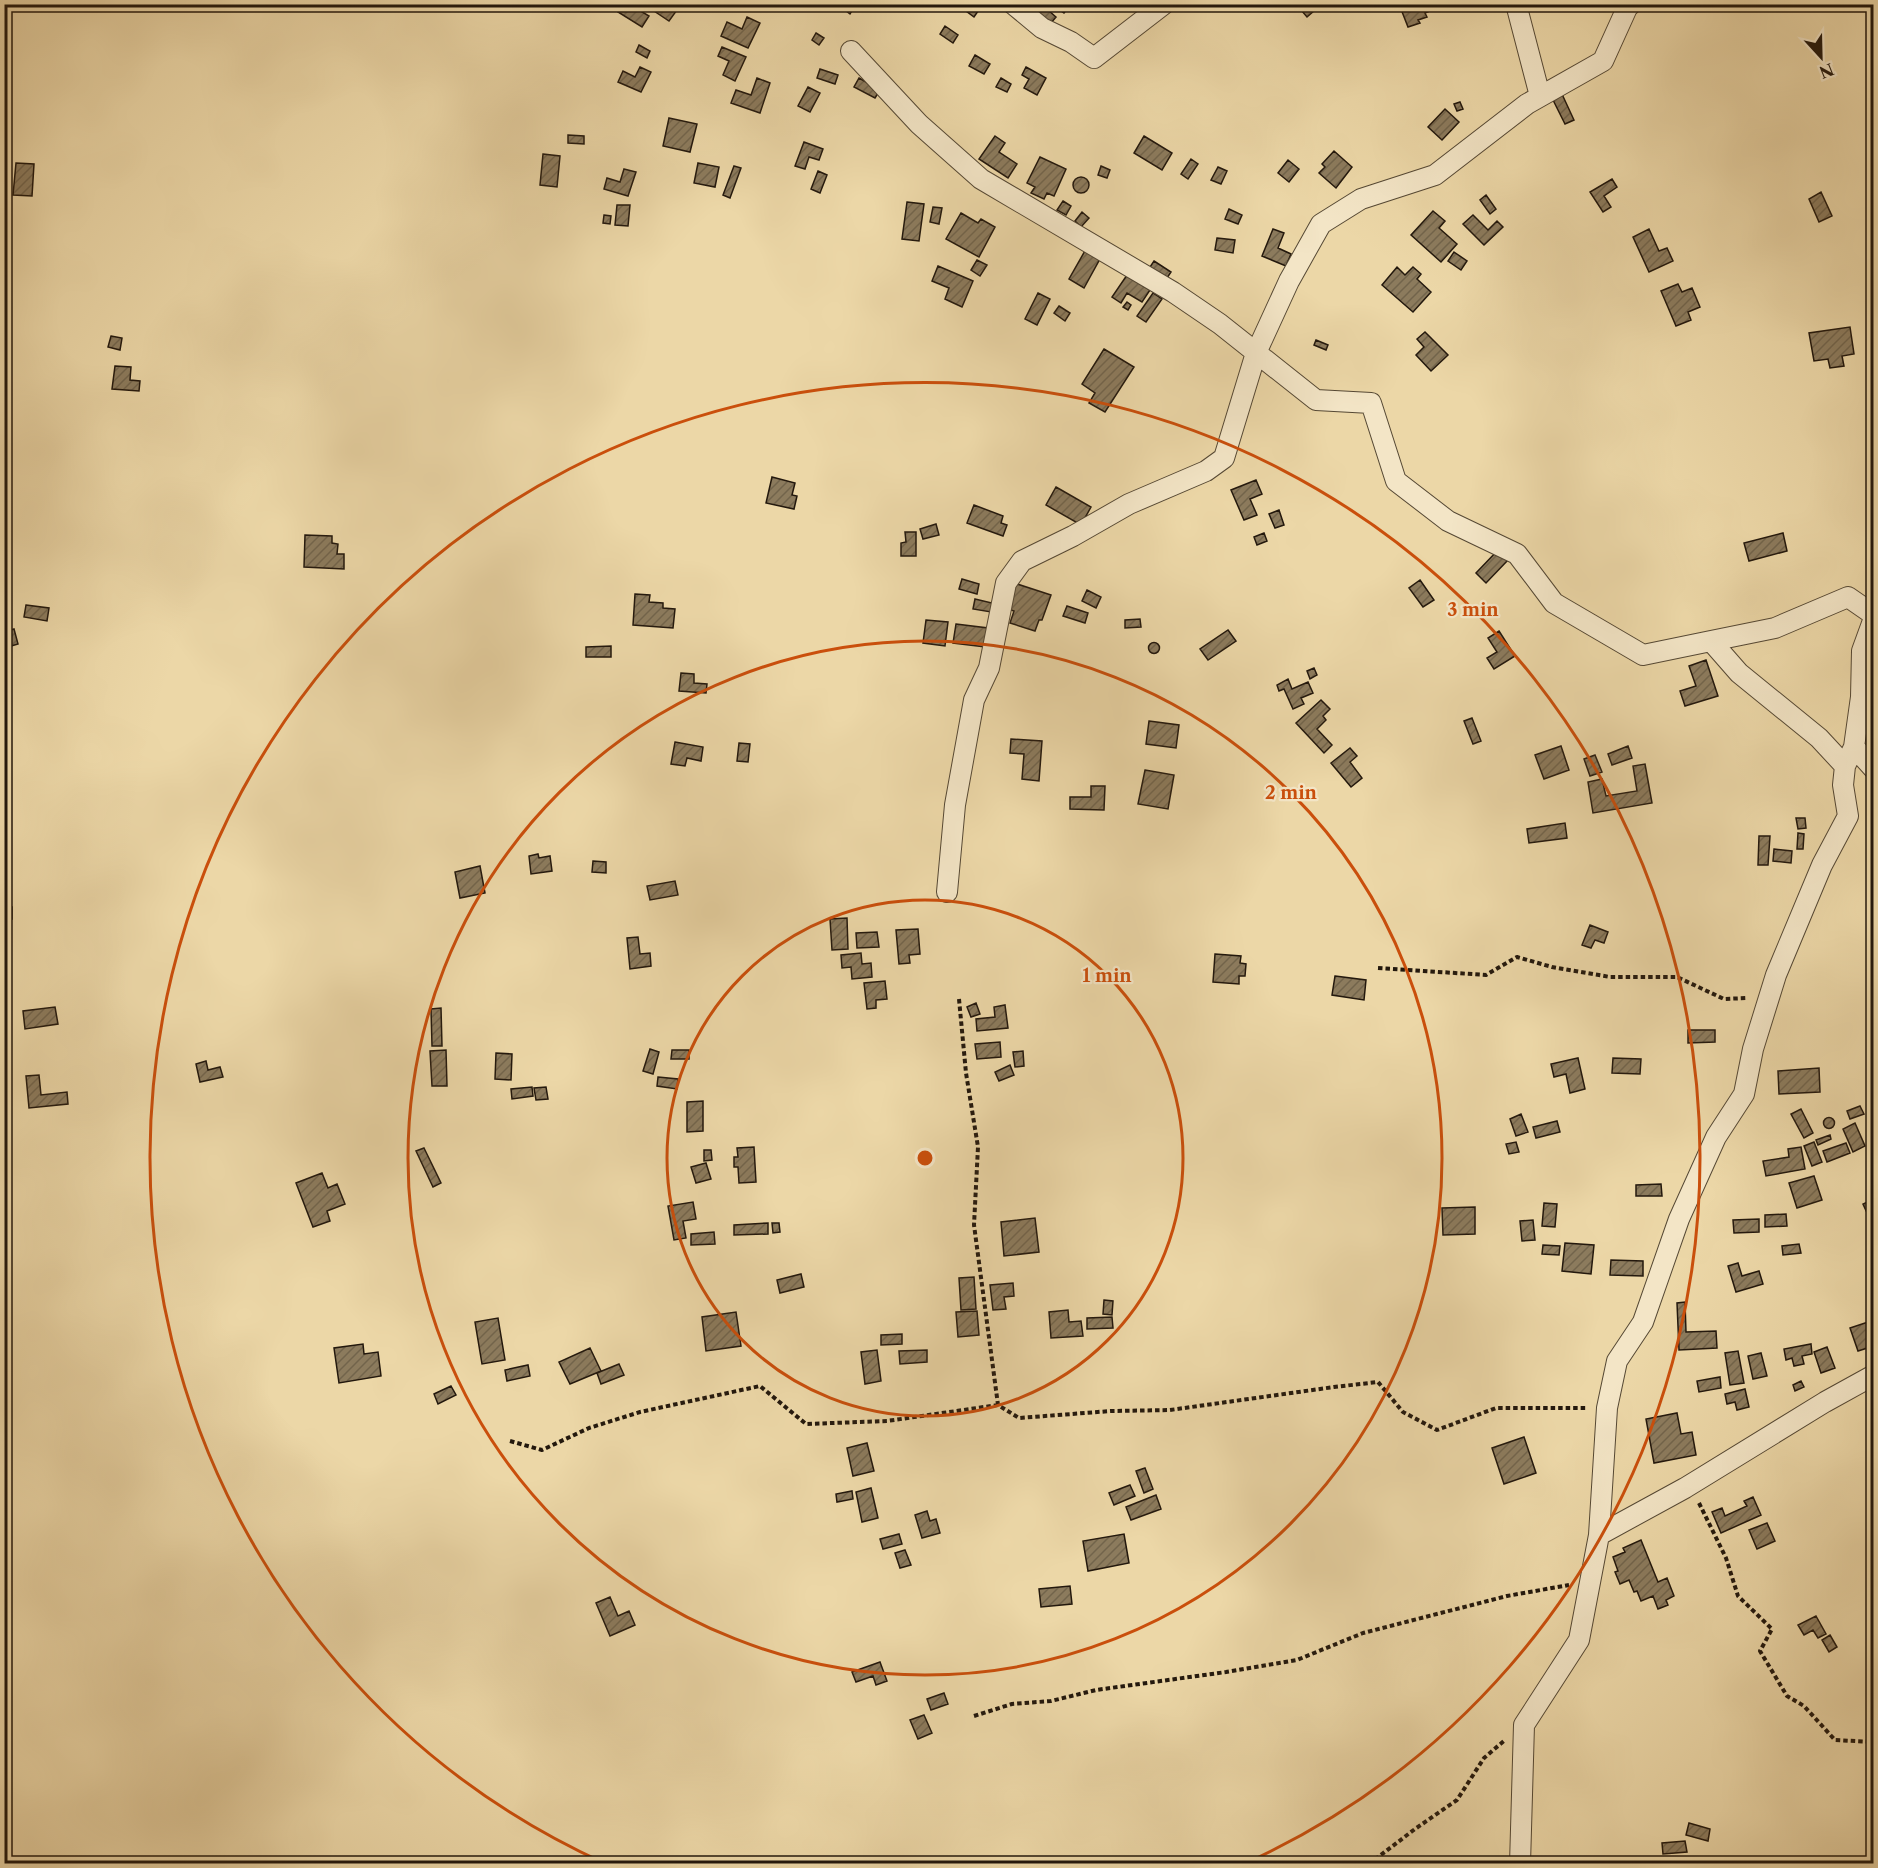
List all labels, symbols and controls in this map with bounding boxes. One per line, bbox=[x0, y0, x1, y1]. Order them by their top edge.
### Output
north arrow bbox=[1791, 27, 1851, 87]
text: N bbox=[1816, 59, 1837, 83]
text: 3 min bbox=[1447, 599, 1499, 621]
text: 2 min bbox=[1265, 782, 1318, 804]
text: 1 min bbox=[1082, 965, 1132, 987]
centre of rings bbox=[915, 1148, 935, 1168]

